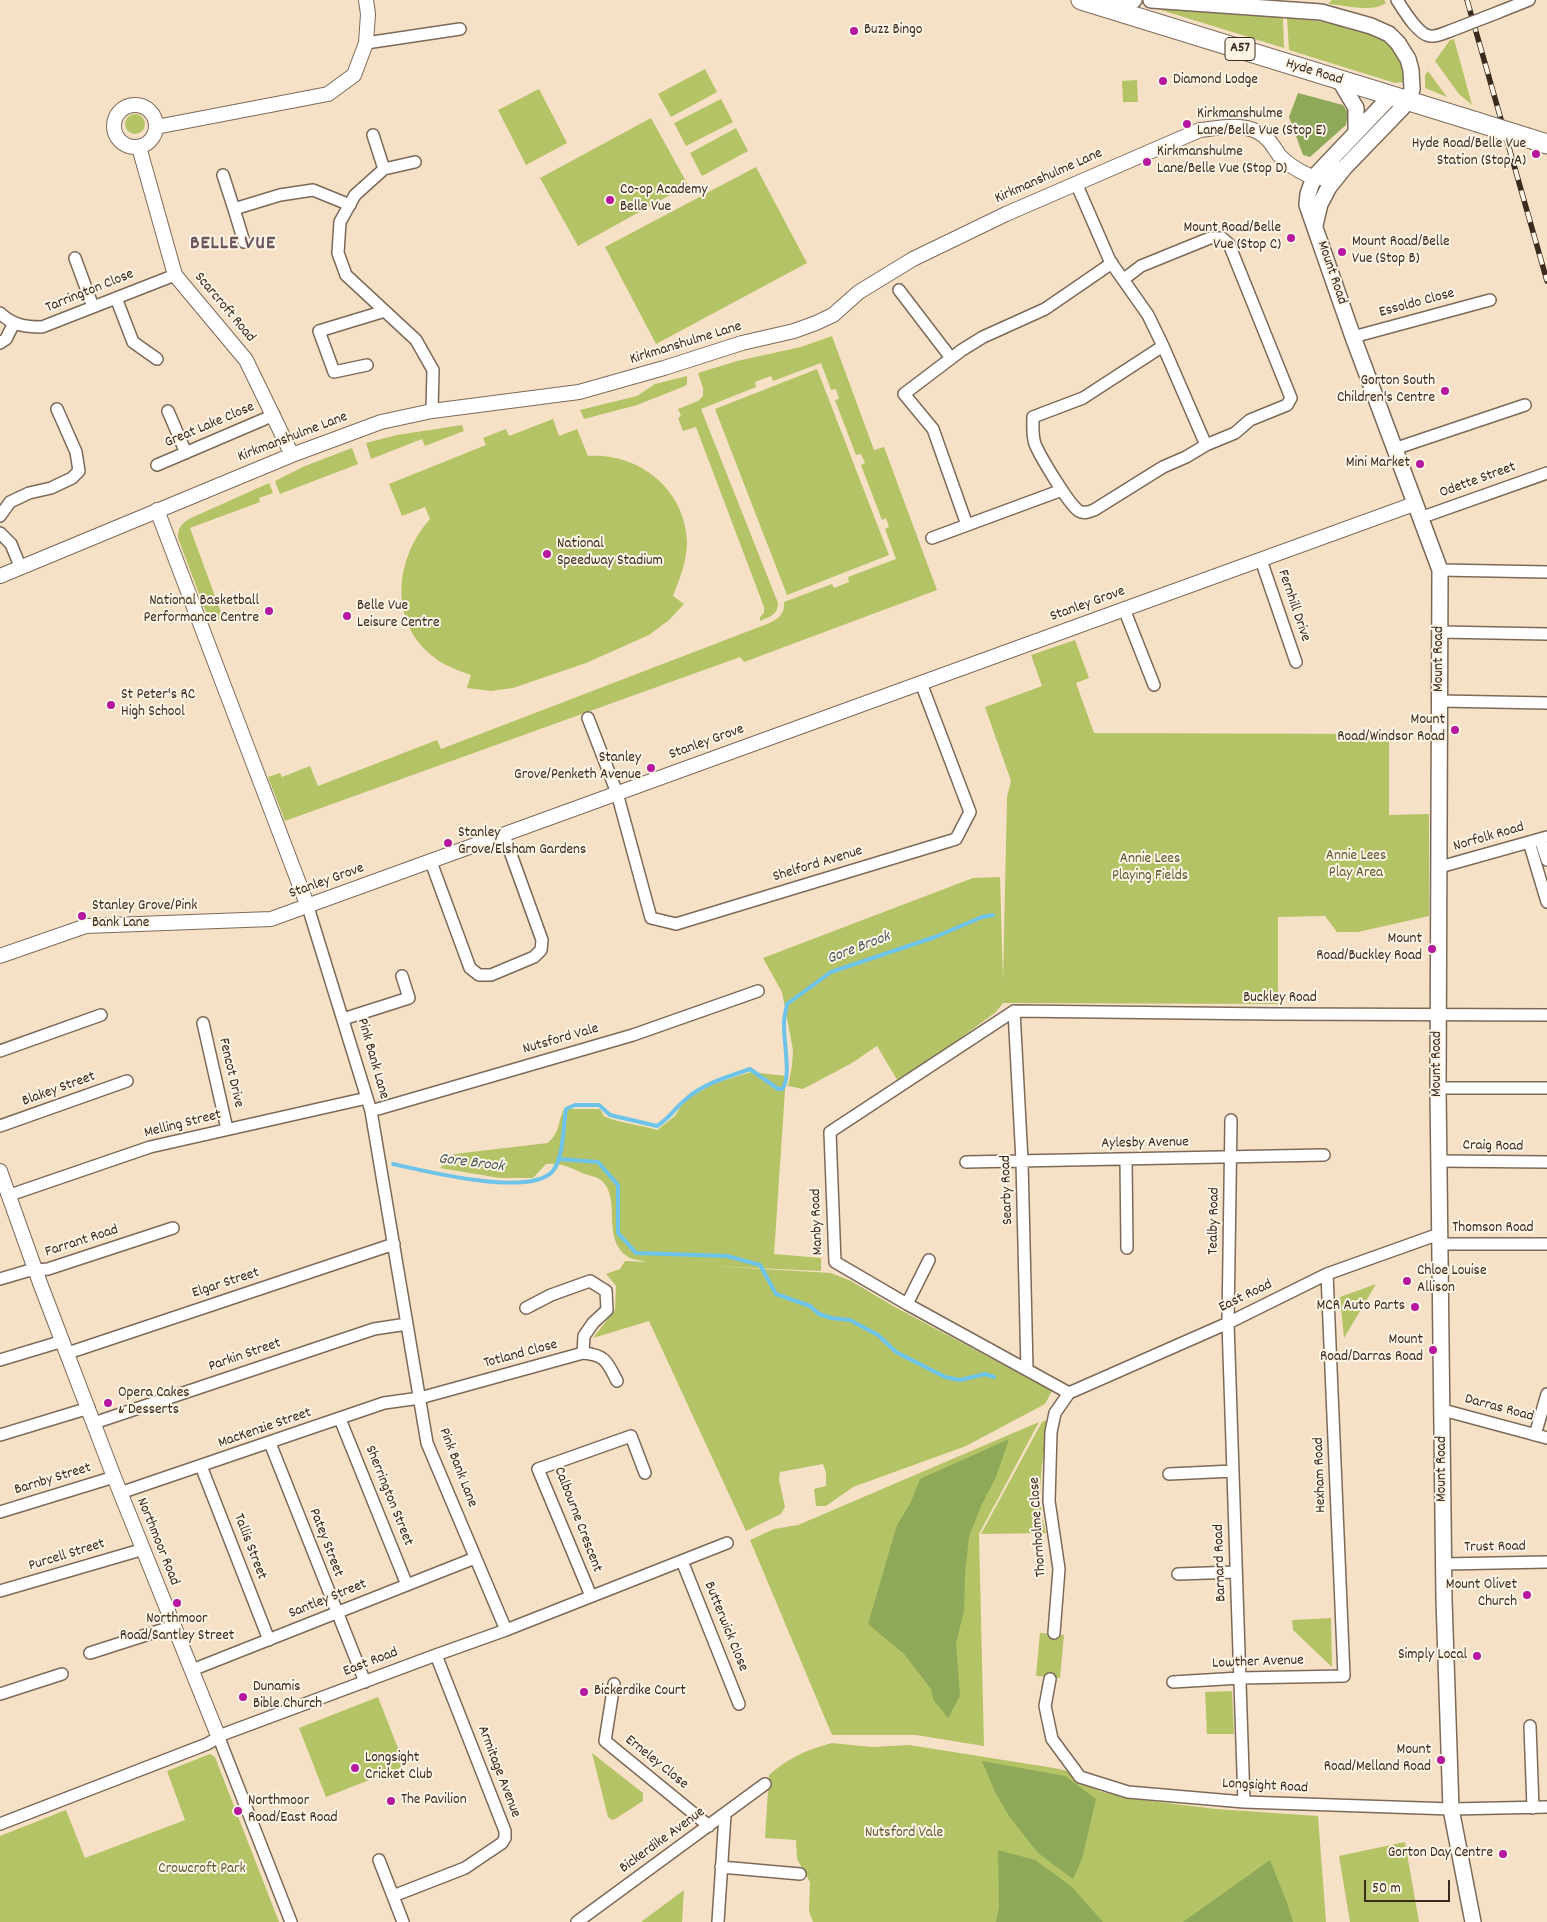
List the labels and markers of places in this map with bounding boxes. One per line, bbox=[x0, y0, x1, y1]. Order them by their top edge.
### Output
place label: Buzz Bingo bbox=[864, 22, 922, 40]
marker: Buzz Bingo bbox=[848, 25, 860, 37]
place label: Diamond Lodge bbox=[1173, 72, 1258, 90]
marker: Diamond Lodge bbox=[1157, 75, 1169, 87]
place label: Kirkmanshulme Lane/Belle Vue (Stop E) bbox=[1197, 106, 1326, 141]
marker: Kirkmanshulme Lane/Belle Vue (Stop E) bbox=[1181, 118, 1193, 130]
place label: Hyde Road/Belle Vue Station (Stop A) bbox=[1412, 136, 1526, 171]
place label: Kirkmanshulme Lane/Belle Vue (Stop D) bbox=[1157, 144, 1287, 179]
marker: Hyde Road/Belle Vue Station (Stop A) bbox=[1530, 148, 1542, 160]
marker: Kirkmanshulme Lane/Belle Vue (Stop D) bbox=[1141, 156, 1153, 168]
place label: Co-op Academy Belle Vue bbox=[620, 182, 708, 217]
marker: Co-op Academy Belle Vue bbox=[604, 194, 616, 206]
place label: Mount Road/Belle Vue (Stop C) bbox=[1183, 220, 1281, 255]
marker: Mount Road/Belle Vue (Stop C) bbox=[1285, 232, 1297, 244]
place label: Mount Road/Belle Vue (Stop B) bbox=[1352, 234, 1450, 269]
marker: Mount Road/Belle Vue (Stop B) bbox=[1336, 246, 1348, 258]
place label: Gorton South Children's Centre bbox=[1337, 373, 1435, 408]
marker: Gorton South Children's Centre bbox=[1439, 385, 1451, 397]
place label: Mini Market bbox=[1346, 455, 1410, 473]
marker: Mini Market bbox=[1414, 458, 1426, 470]
place label: National Speedway Stadium bbox=[557, 536, 663, 571]
marker: National Speedway Stadium bbox=[541, 548, 553, 560]
place label: National Basketball Performance Centre bbox=[144, 593, 259, 628]
place label: Belle Vue Leisure Centre bbox=[357, 598, 439, 633]
marker: National Basketball Performance Centre bbox=[263, 605, 275, 617]
marker: Belle Vue Leisure Centre bbox=[341, 610, 353, 622]
place label: St Peter's RC High School bbox=[121, 687, 195, 722]
marker: St Peter's RC High School bbox=[105, 699, 117, 711]
place label: Mount Road/Windsor Road bbox=[1337, 712, 1445, 747]
marker: Mount Road/Windsor Road bbox=[1449, 724, 1461, 736]
place label: Stanley Grove/Penketh Avenue bbox=[514, 750, 641, 785]
marker: Stanley Grove/Penketh Avenue bbox=[645, 762, 657, 774]
place label: Stanley Grove/Elsham Gardens bbox=[458, 825, 586, 860]
marker: Stanley Grove/Elsham Gardens bbox=[442, 837, 454, 849]
place label: Stanley Grove/Pink Bank Lane bbox=[92, 898, 197, 933]
marker: Stanley Grove/Pink Bank Lane bbox=[76, 910, 88, 922]
place label: Mount Road/Buckley Road bbox=[1316, 931, 1422, 966]
marker: Mount Road/Buckley Road bbox=[1426, 943, 1438, 955]
place label: Chloe Louise Allison bbox=[1417, 1263, 1486, 1298]
marker: Chloe Louise Allison bbox=[1401, 1275, 1413, 1287]
place label: MCR Auto Parts bbox=[1317, 1298, 1405, 1316]
marker: MCR Auto Parts bbox=[1409, 1301, 1421, 1313]
place label: Mount Road/Darras Road bbox=[1320, 1332, 1423, 1367]
marker: Mount Road/Darras Road bbox=[1427, 1344, 1439, 1356]
place label: Opera Cakes & Desserts bbox=[118, 1385, 190, 1420]
marker: Opera Cakes & Desserts bbox=[102, 1397, 114, 1409]
place label: Mount Olivet Church bbox=[1446, 1577, 1517, 1612]
marker: Mount Olivet Church bbox=[1521, 1589, 1533, 1601]
marker: Northmoor Road/Santley Street bbox=[171, 1597, 183, 1609]
place label: Northmoor Road/Santley Street bbox=[120, 1611, 234, 1646]
place label: Simply Local bbox=[1398, 1647, 1467, 1665]
marker: Simply Local bbox=[1471, 1650, 1483, 1662]
place label: Dunamis Bible Church bbox=[253, 1679, 322, 1714]
place label: Bickerdike Court bbox=[594, 1683, 686, 1701]
marker: Bickerdike Court bbox=[578, 1686, 590, 1698]
marker: Dunamis Bible Church bbox=[237, 1691, 249, 1703]
place label: Mount Road/Melland Road bbox=[1324, 1742, 1431, 1777]
place label: Longsight Cricket Club bbox=[365, 1750, 432, 1785]
marker: Mount Road/Melland Road bbox=[1435, 1754, 1447, 1766]
marker: Longsight Cricket Club bbox=[349, 1762, 361, 1774]
place label: The Pavilion bbox=[401, 1792, 467, 1810]
place label: Northmoor Road/East Road bbox=[248, 1793, 338, 1828]
marker: The Pavilion bbox=[385, 1795, 397, 1807]
marker: Northmoor Road/East Road bbox=[232, 1805, 244, 1817]
place label: Gorton Day Centre bbox=[1388, 1845, 1493, 1863]
marker: Gorton Day Centre bbox=[1497, 1848, 1509, 1860]

